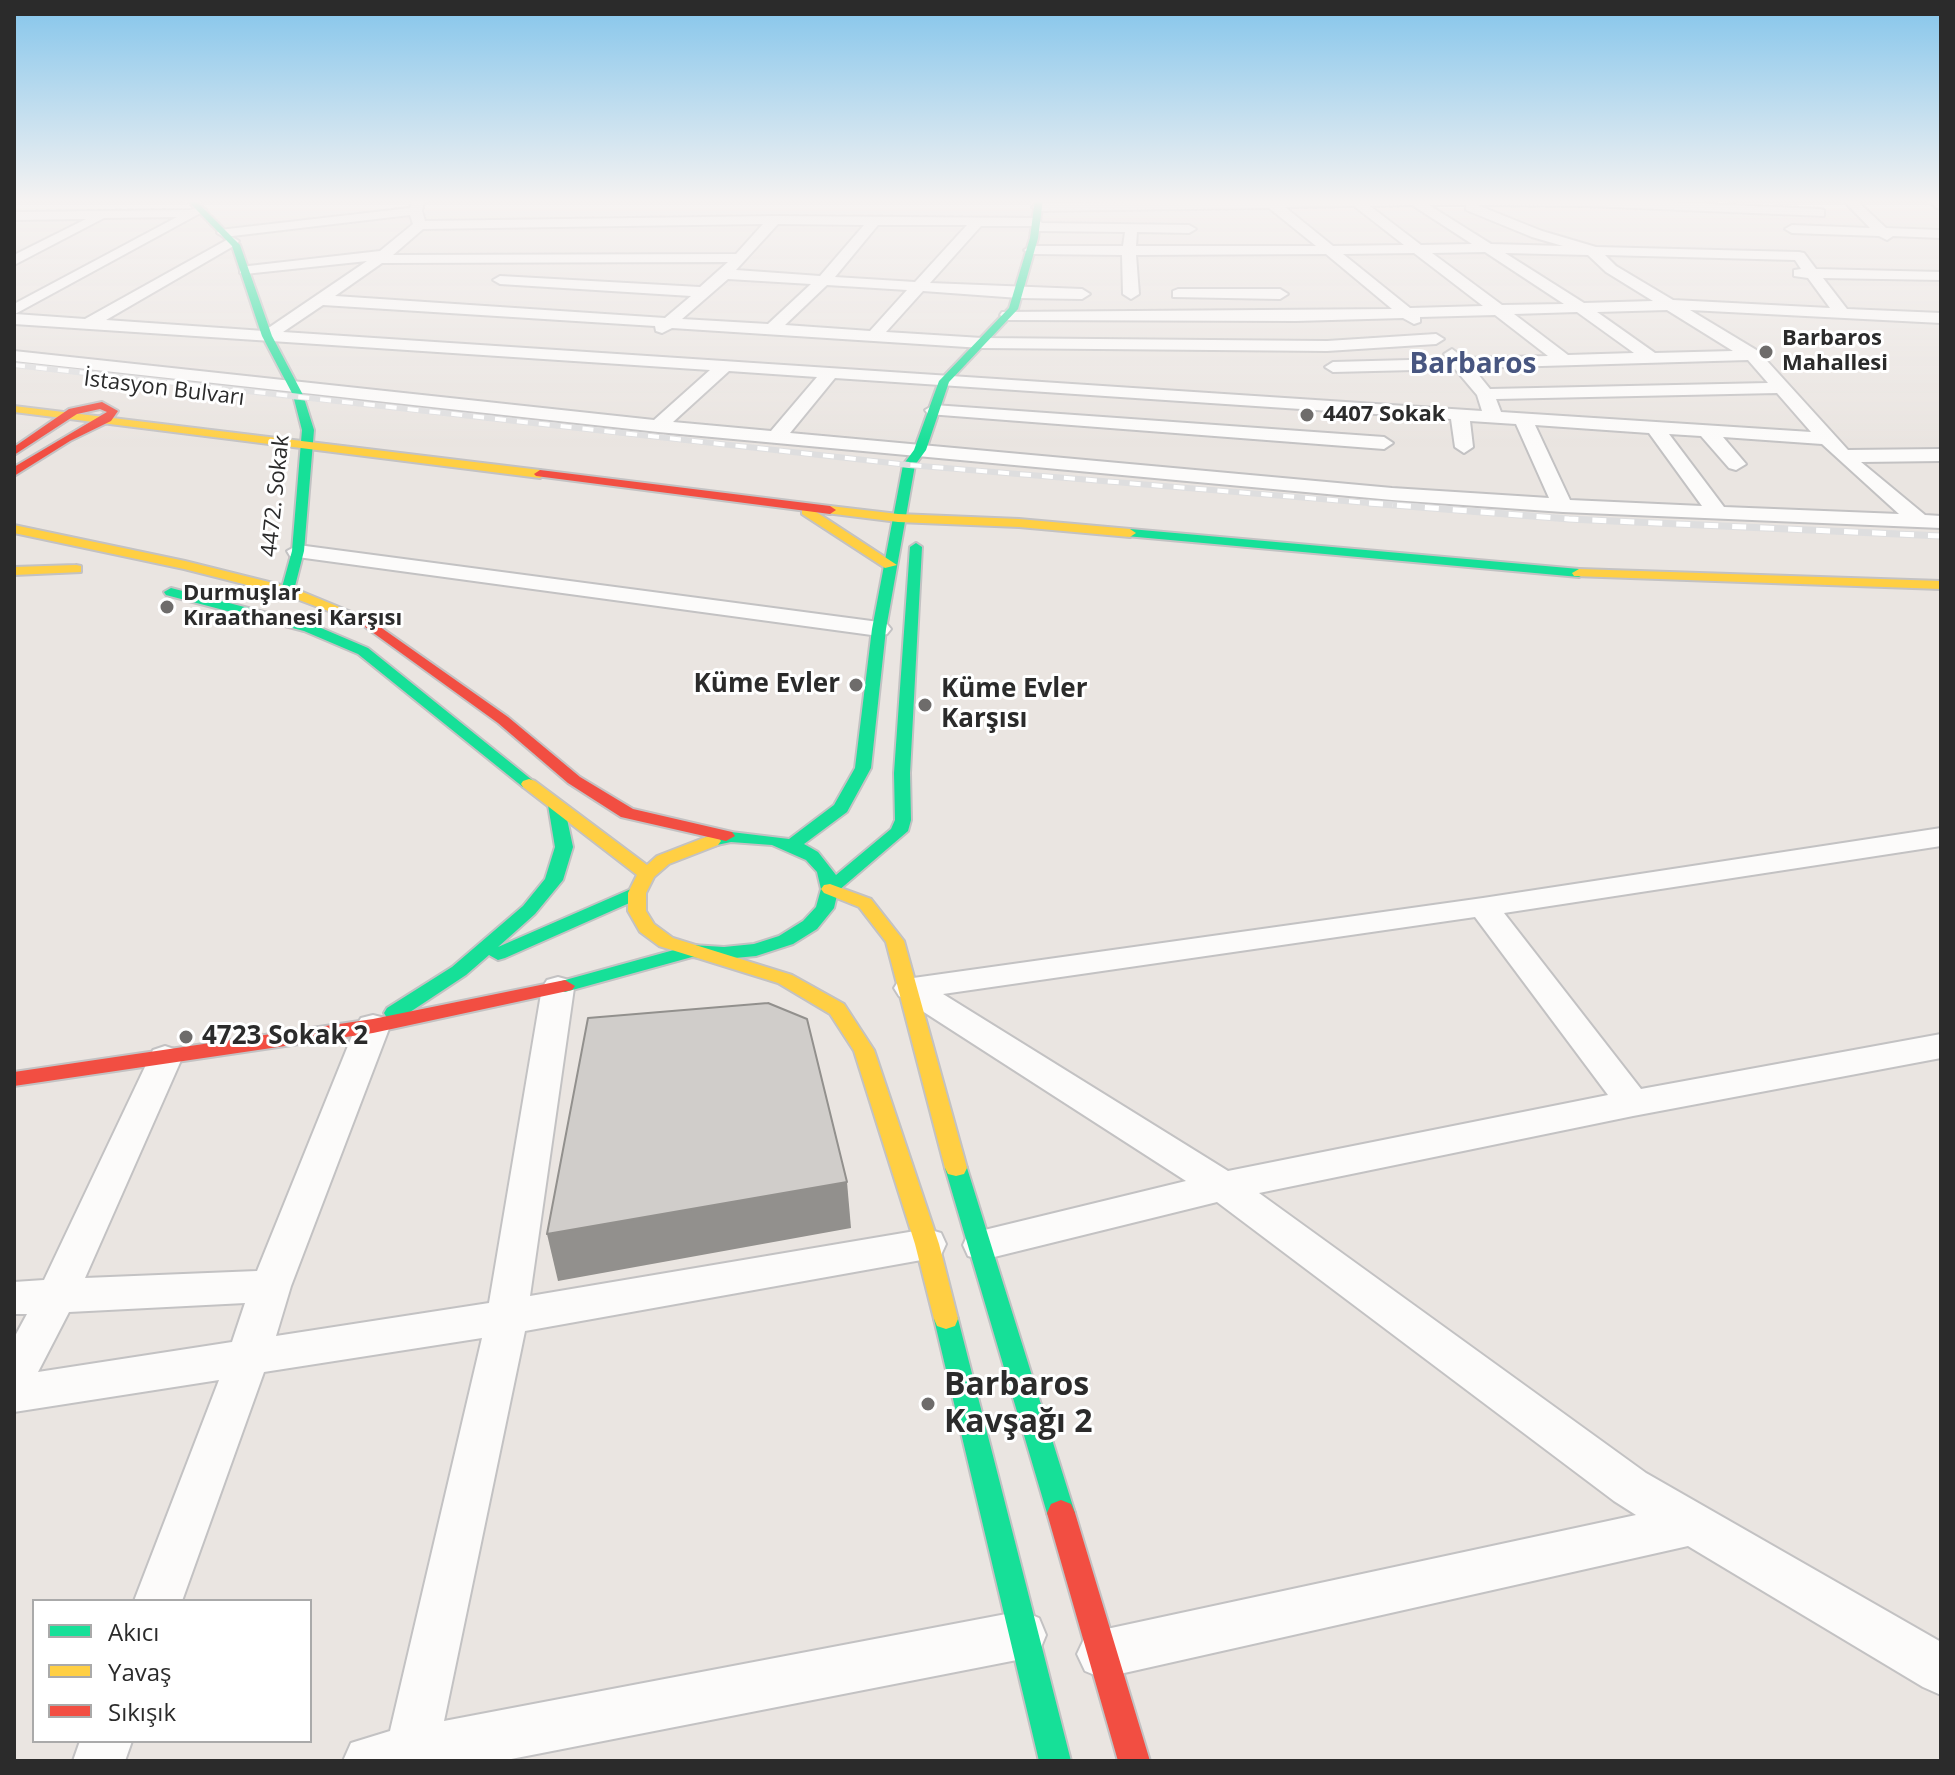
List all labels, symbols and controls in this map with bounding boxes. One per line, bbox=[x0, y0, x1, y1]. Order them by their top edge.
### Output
place label: Barbaros Mahallesi bbox=[1782, 326, 1888, 378]
marker: Barbaros Mahallesi bbox=[1757, 343, 1775, 361]
district label: Barbaros bbox=[1409, 348, 1537, 382]
street label: İstasyon Bulvarı bbox=[82, 366, 246, 412]
place label: 4407 Sokak bbox=[1323, 402, 1445, 428]
marker: 4407 Sokak bbox=[1298, 406, 1316, 424]
street label: 4472. Sokak bbox=[256, 434, 296, 558]
place label: Durmuşlar Kıraathanesi Karşısı bbox=[183, 581, 402, 632]
marker: Durmuşlar Kıraathanesi Karşısı bbox=[158, 598, 176, 616]
place label: Küme Evler bbox=[694, 669, 840, 701]
place label: Küme Evler Karşısı bbox=[941, 674, 1087, 736]
marker: Küme Evler bbox=[847, 676, 865, 694]
marker: Küme Evler Karşısı bbox=[916, 696, 934, 714]
place label: 4723 Sokak 2 bbox=[202, 1021, 368, 1053]
marker: 4723 Sokak 2 bbox=[177, 1028, 195, 1046]
place label: Barbaros Kavşağı 2 bbox=[944, 1367, 1092, 1442]
marker: Barbaros Kavşağı 2 bbox=[919, 1395, 937, 1413]
legend bbox=[32, 1599, 312, 1743]
text: Akıcı bbox=[108, 1615, 159, 1648]
text: Yavaş bbox=[108, 1655, 172, 1688]
text: Sıkışık bbox=[108, 1695, 176, 1728]

